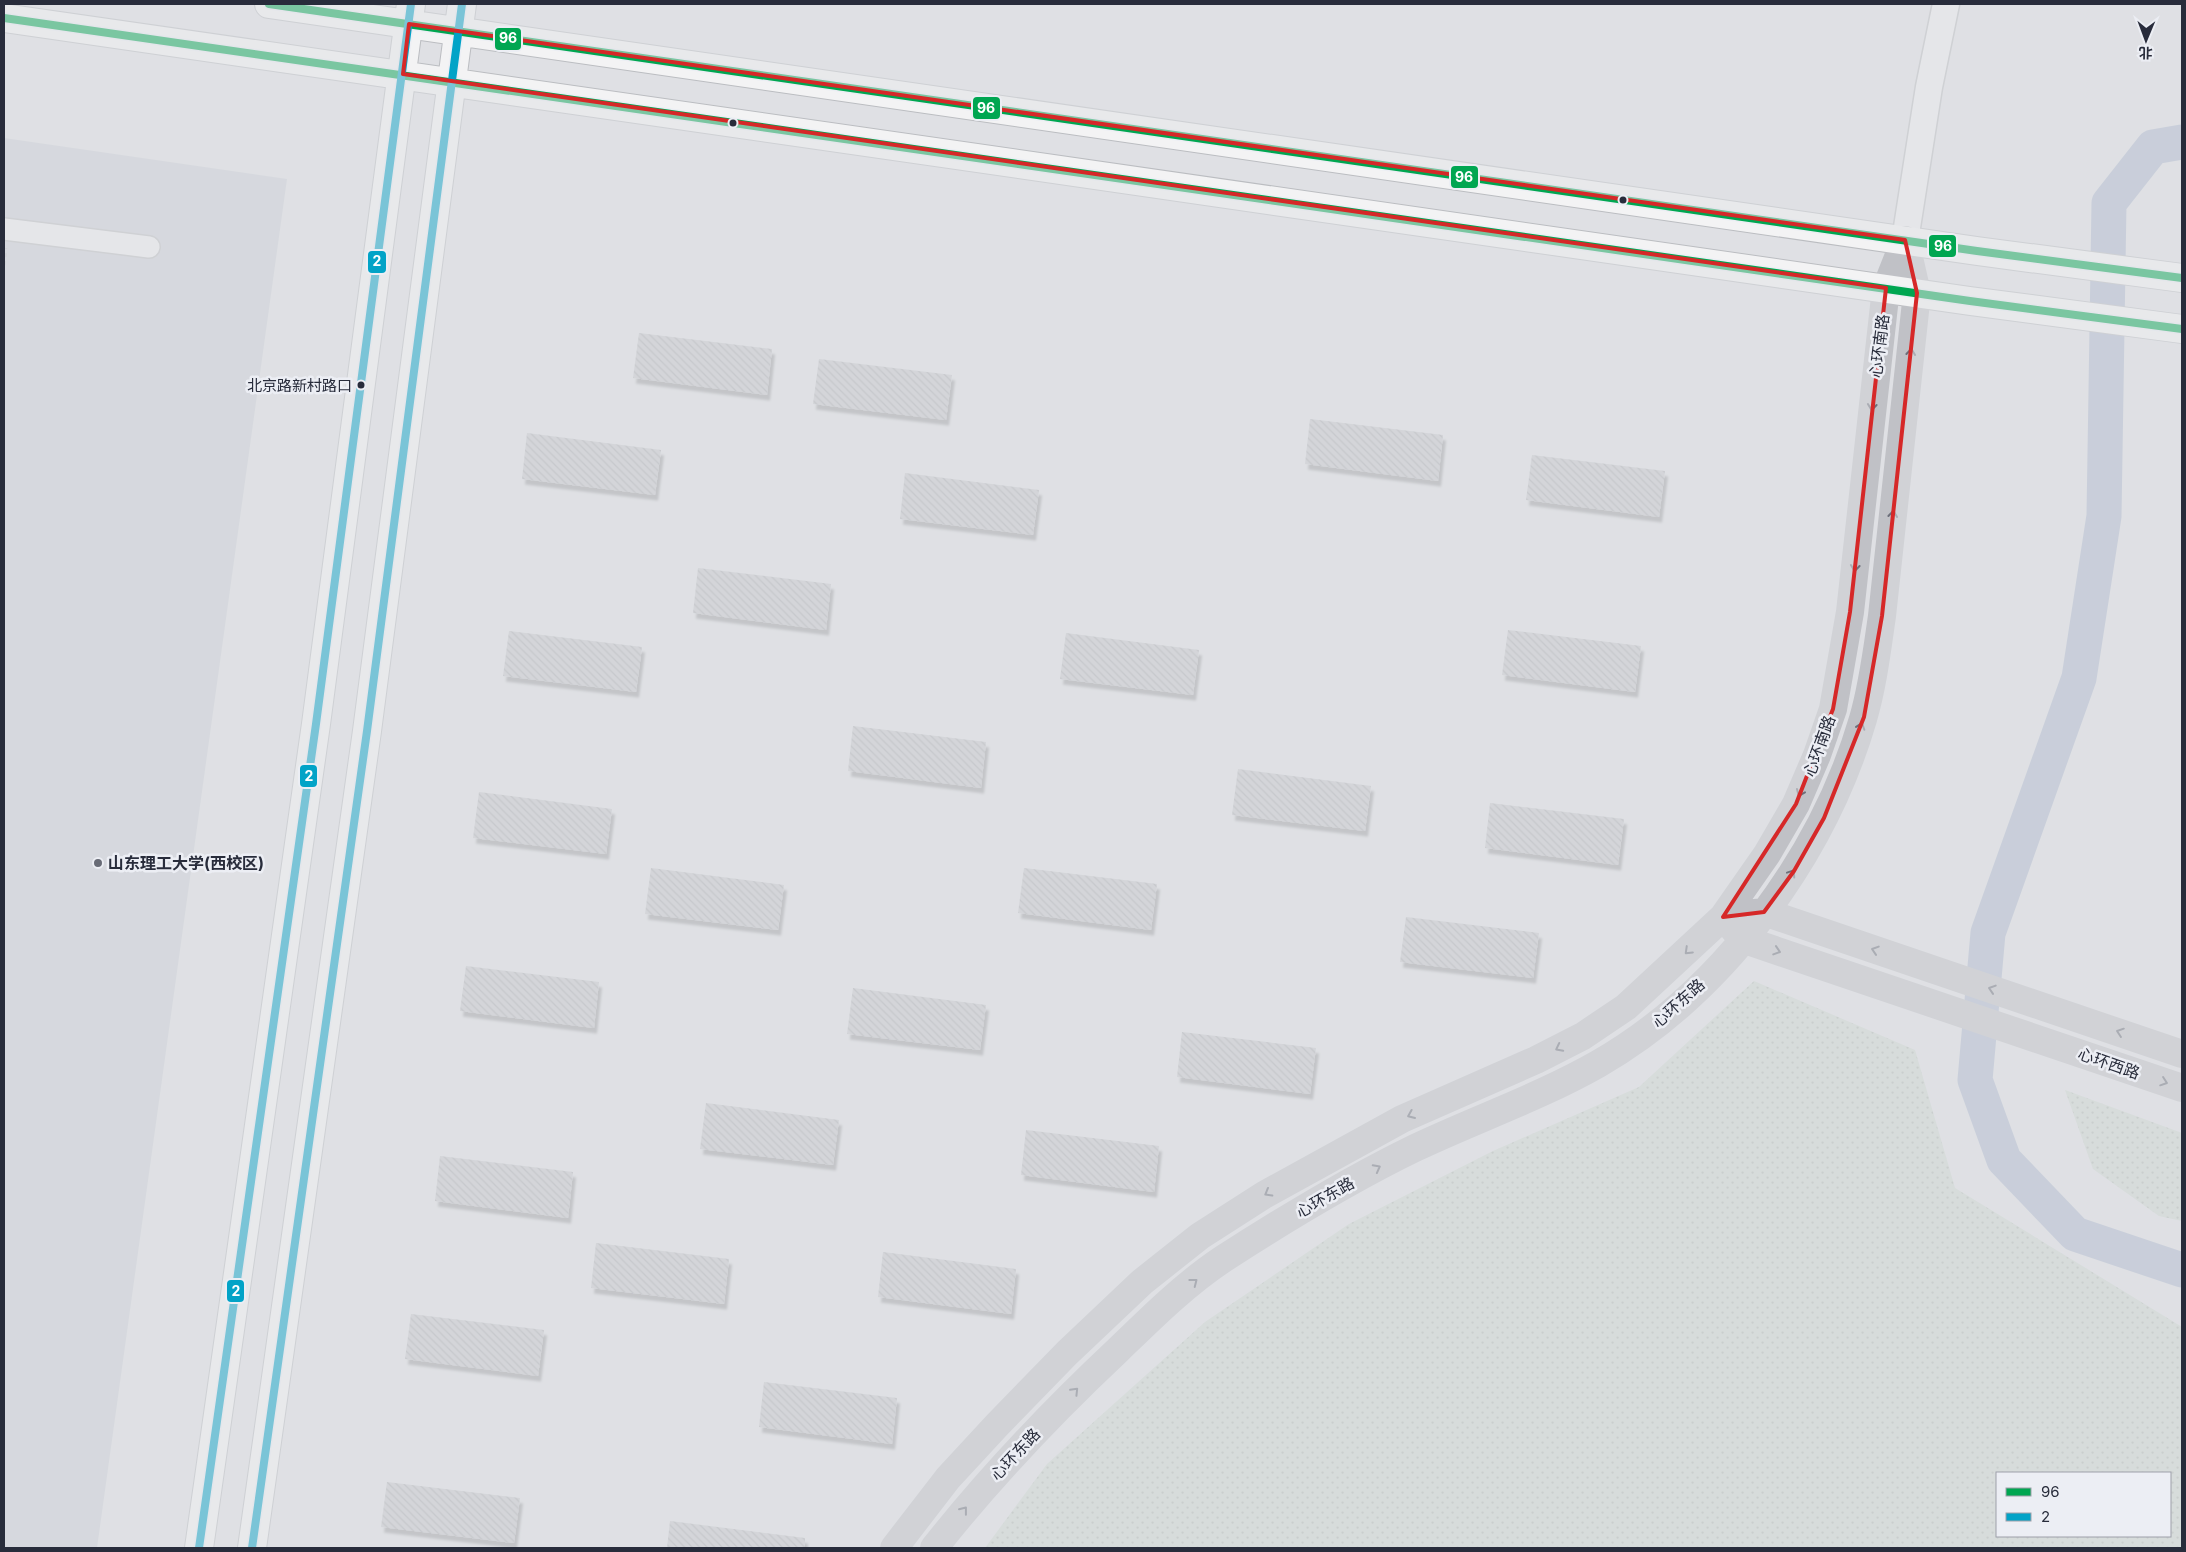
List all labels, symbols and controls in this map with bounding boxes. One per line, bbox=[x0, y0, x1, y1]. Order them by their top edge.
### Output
north arrow bbox=[2121, 15, 2171, 65]
line badge: 96 bbox=[494, 27, 522, 51]
text: 96 bbox=[499, 29, 517, 46]
text: 北 bbox=[2139, 45, 2153, 62]
line badge: 96 bbox=[972, 96, 1001, 120]
text: 96 bbox=[977, 99, 995, 116]
unlabelled marker bbox=[728, 118, 738, 128]
line badge: 96 bbox=[1450, 165, 1479, 189]
text: 96 bbox=[1455, 168, 1473, 185]
unlabelled marker bbox=[1618, 195, 1628, 205]
line badge: 96 bbox=[1928, 234, 1957, 258]
text: 96 bbox=[1934, 237, 1952, 254]
line badge: 2 bbox=[367, 250, 387, 274]
text: 2 bbox=[373, 252, 382, 269]
street label: 心环南路 bbox=[1865, 313, 1893, 379]
one-way arrow bbox=[1905, 348, 1916, 356]
place label: 北京路新村路口 bbox=[247, 376, 352, 395]
marker: 北京路新村路口 bbox=[356, 380, 366, 390]
one-way arrow bbox=[1867, 403, 1878, 411]
one-way arrow bbox=[1887, 509, 1898, 517]
one-way arrow bbox=[1850, 565, 1861, 573]
street label: 心环南路 bbox=[1799, 713, 1839, 779]
one-way arrow bbox=[1855, 722, 1865, 730]
line badge: 2 bbox=[299, 764, 318, 788]
text: 2 bbox=[305, 767, 314, 784]
one-way arrow bbox=[1796, 788, 1807, 797]
place label: 山东理工大学(西校区) bbox=[108, 853, 264, 873]
marker: 山东理工大学(西校区) bbox=[92, 857, 104, 869]
one-way arrow bbox=[1786, 869, 1796, 878]
one-way arrow bbox=[1685, 945, 1694, 954]
one-way arrow bbox=[1872, 945, 1880, 955]
one-way arrow bbox=[1773, 946, 1781, 956]
street label: 心环东路 bbox=[1648, 974, 1708, 1032]
one-way arrow bbox=[1988, 984, 1997, 994]
one-way arrow bbox=[2116, 1028, 2124, 1038]
one-way arrow bbox=[1555, 1042, 1564, 1052]
street label: 心环西路 bbox=[2075, 1043, 2143, 1083]
one-way arrow bbox=[2160, 1076, 2168, 1086]
one-way arrow bbox=[1407, 1109, 1416, 1120]
one-way arrow bbox=[1372, 1165, 1381, 1175]
street label: 心环东路 bbox=[1292, 1172, 1358, 1222]
one-way arrow bbox=[1265, 1187, 1274, 1197]
line badge: 2 bbox=[226, 1279, 245, 1303]
one-way arrow bbox=[1188, 1279, 1197, 1287]
text: 2 bbox=[232, 1282, 241, 1299]
one-way arrow bbox=[1069, 1388, 1078, 1397]
street label: 心环东路 bbox=[986, 1424, 1044, 1484]
legend bbox=[1996, 1472, 2171, 1537]
text: 96 bbox=[2041, 1482, 2060, 1501]
one-way arrow bbox=[958, 1507, 966, 1516]
text: 2 bbox=[2041, 1507, 2050, 1526]

